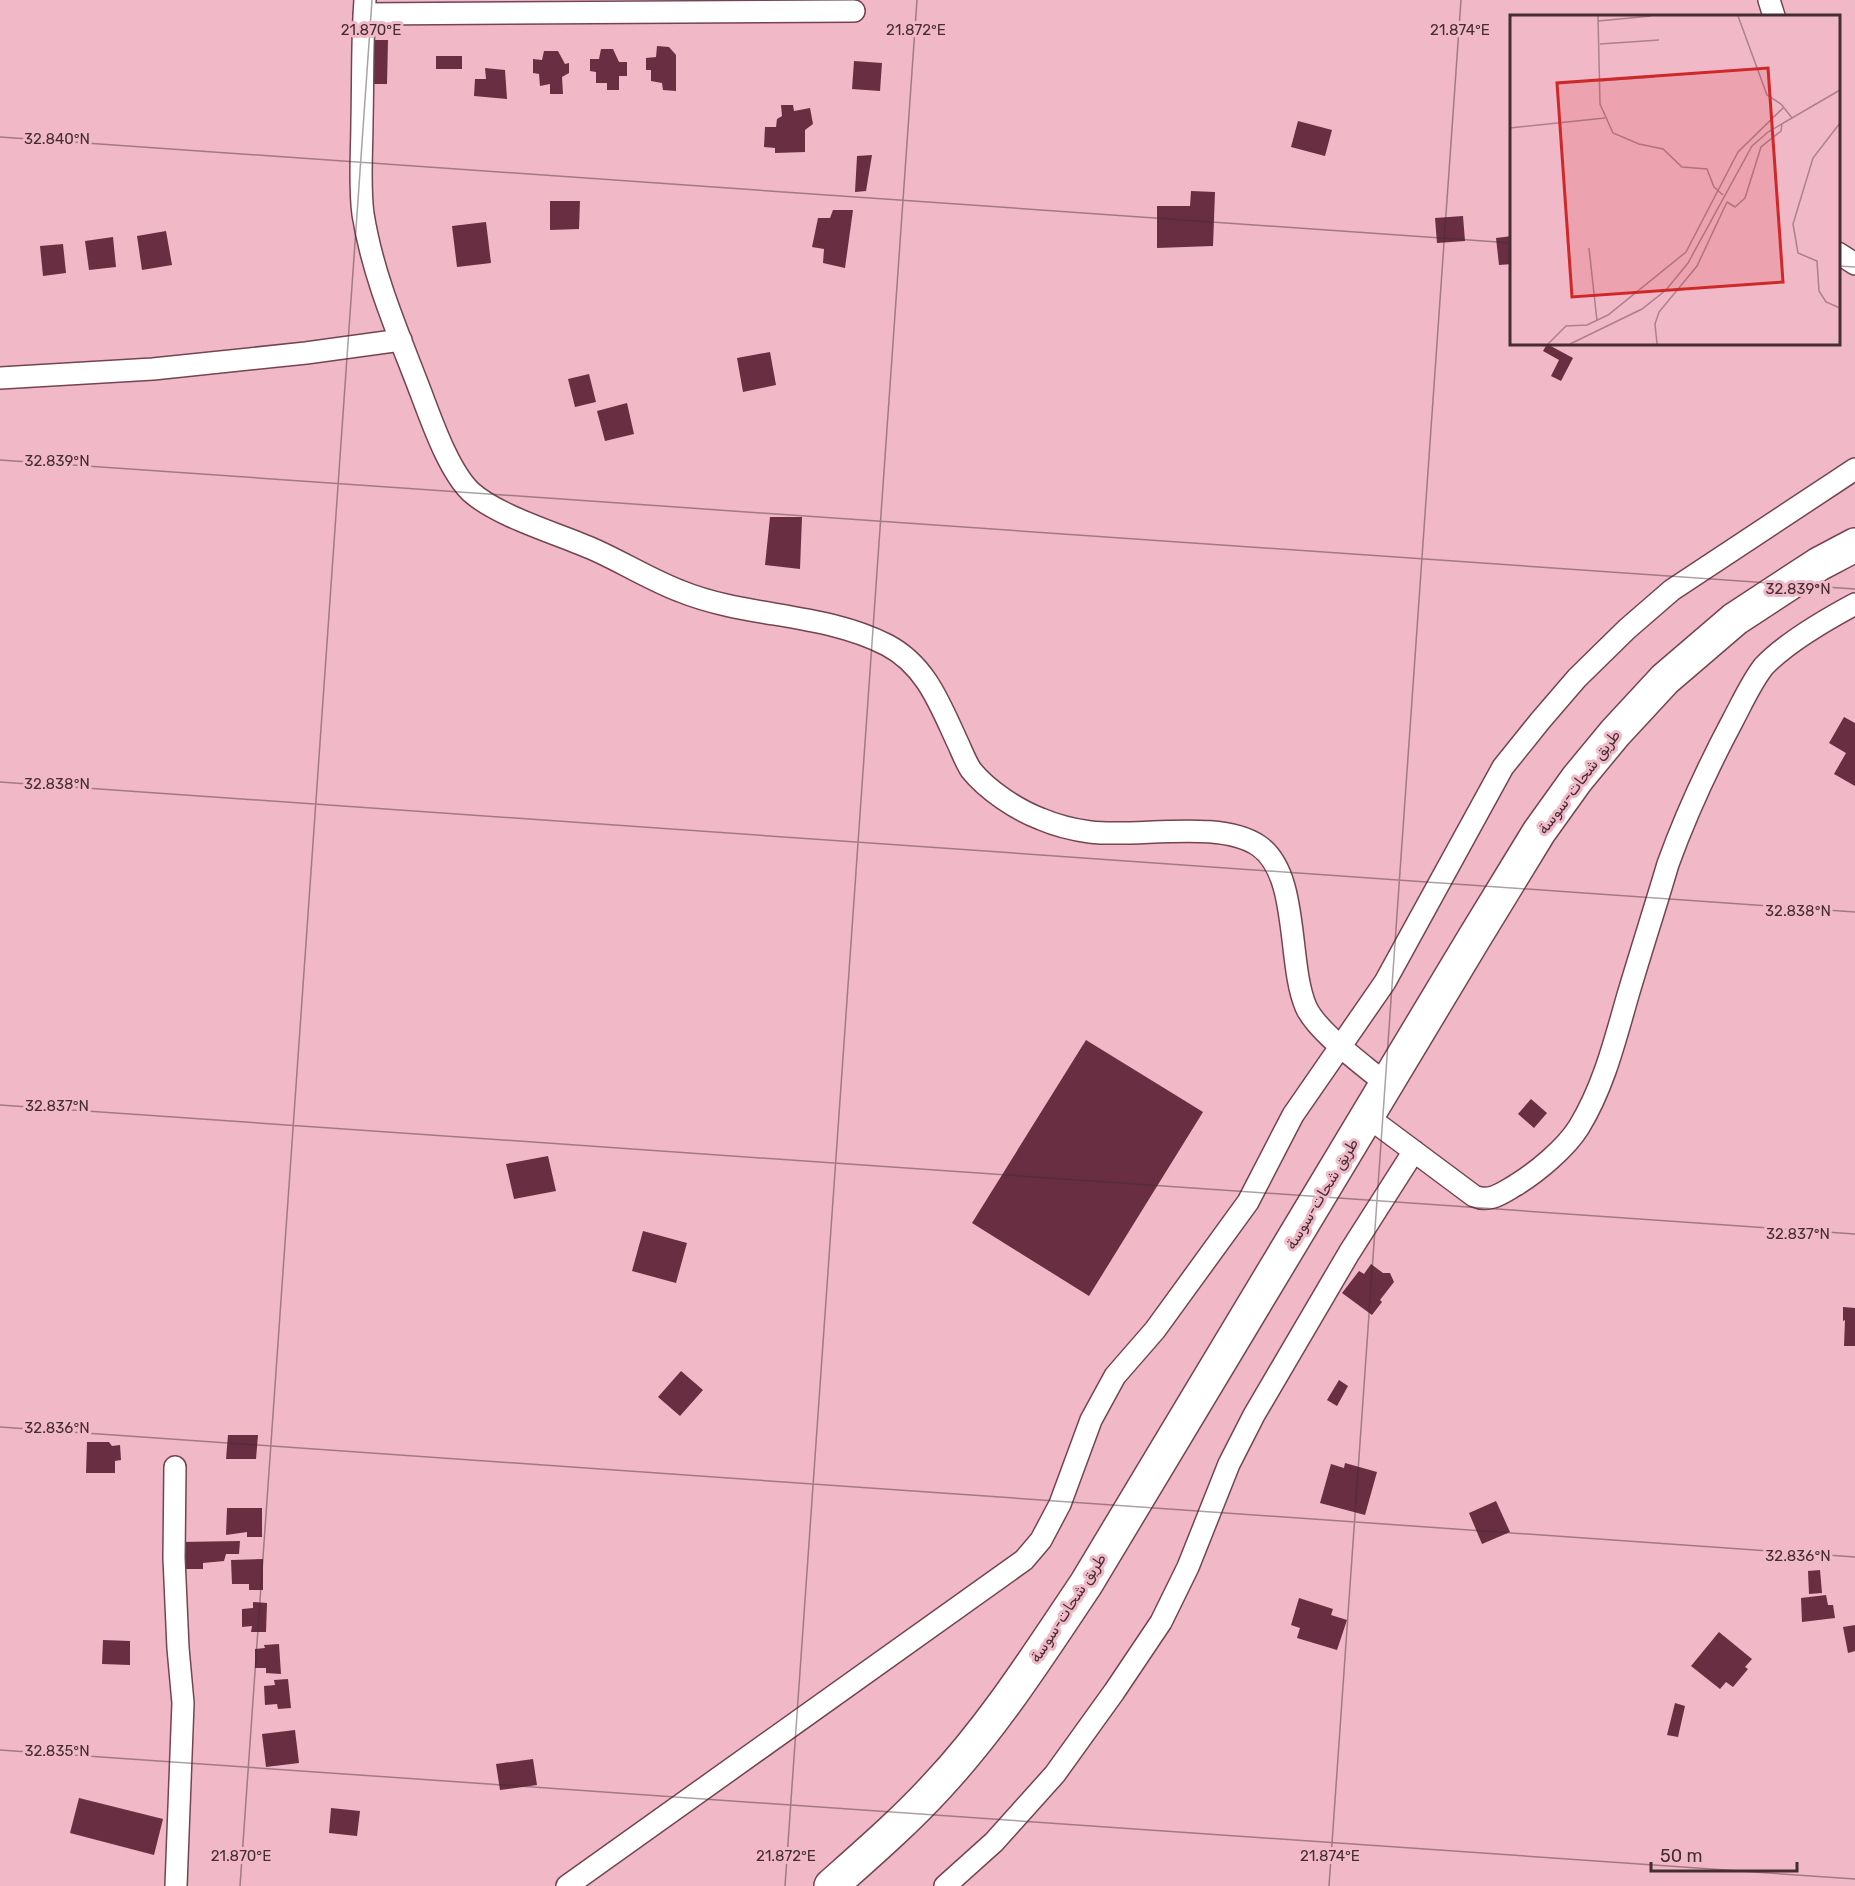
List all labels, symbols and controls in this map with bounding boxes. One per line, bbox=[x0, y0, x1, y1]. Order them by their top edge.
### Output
inset map bbox=[1510, 15, 1840, 345]
text: 21.870°E bbox=[341, 21, 401, 39]
text: 21.872°E bbox=[886, 21, 946, 39]
text: 21.874°E bbox=[1430, 21, 1490, 39]
text: 32.840°N bbox=[24, 130, 90, 148]
text: 32.839°N bbox=[24, 452, 90, 470]
text: 32.839°N bbox=[1765, 580, 1831, 598]
street label: طريق شحات-سوسة bbox=[1534, 726, 1624, 838]
text: 32.838°N bbox=[24, 775, 90, 793]
text: 32.838°N bbox=[1765, 902, 1831, 920]
text: 32.837°N bbox=[25, 1097, 89, 1115]
street label: طريق شحات-سوسة bbox=[1282, 1135, 1362, 1253]
text: 32.837°N bbox=[1766, 1225, 1830, 1243]
text: 32.836°N bbox=[24, 1419, 90, 1437]
text: 32.836°N bbox=[1765, 1547, 1831, 1565]
street label: طريق شحات-سوسة bbox=[1026, 1550, 1110, 1666]
text: 32.835°N bbox=[24, 1742, 90, 1760]
scale bar bbox=[1651, 1835, 1796, 1873]
text: 50 m bbox=[1660, 1845, 1703, 1867]
text: 21.870°E bbox=[211, 1847, 271, 1865]
text: 21.872°E bbox=[756, 1847, 816, 1865]
text: 21.874°E bbox=[1300, 1847, 1360, 1865]

